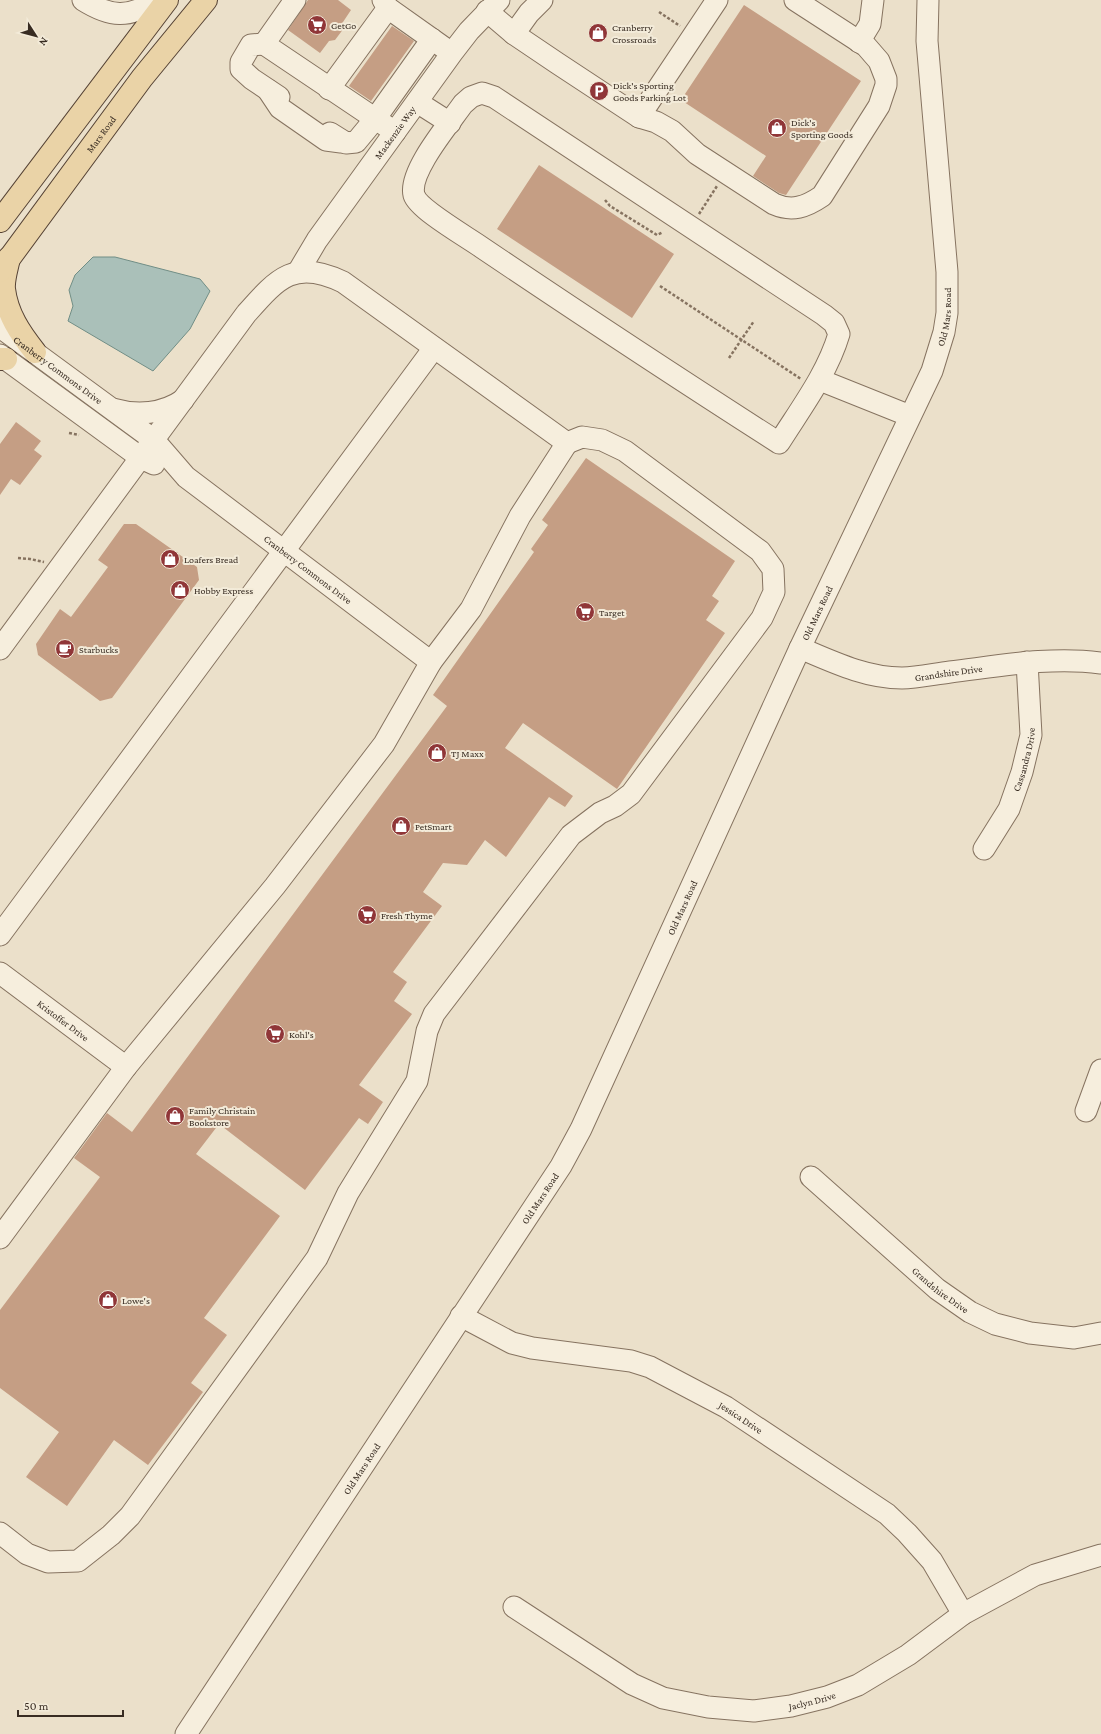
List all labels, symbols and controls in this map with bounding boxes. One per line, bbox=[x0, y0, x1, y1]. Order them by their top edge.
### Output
supermarket icon: GetGo bbox=[306, 14, 328, 36]
north arrow bbox=[16, 16, 56, 56]
place label: GetGo bbox=[331, 20, 356, 31]
shop icon: Cranberry Crossroads bbox=[587, 22, 609, 44]
place label: Cranberry Crossroads bbox=[612, 22, 656, 45]
text: N bbox=[37, 35, 51, 49]
parking icon: Dick's Sporting Goods Parking Lot bbox=[588, 80, 610, 102]
place label: Dick's Sporting Goods Parking Lot bbox=[613, 80, 687, 103]
street label: Mackenzie Way bbox=[372, 104, 418, 161]
street label: Mars Road bbox=[84, 113, 119, 155]
shop icon: Dick's Sporting Goods bbox=[766, 117, 788, 139]
place label: Dick's Sporting Goods bbox=[791, 117, 853, 140]
street label: Old Mars Road bbox=[935, 287, 953, 347]
street label: Cranberry Commons Drive bbox=[11, 334, 105, 407]
street label: Cranberry Commons Drive bbox=[262, 533, 354, 607]
shop icon: Loafers Bread bbox=[159, 548, 181, 570]
place label: Loafers Bread bbox=[184, 554, 239, 565]
shop icon: Hobby Express bbox=[169, 579, 191, 601]
street label: Old Mars Road bbox=[799, 584, 835, 642]
place label: Hobby Express bbox=[194, 585, 253, 596]
supermarket icon: Target bbox=[574, 601, 596, 623]
place label: Target bbox=[599, 607, 625, 618]
cafe icon: Starbucks bbox=[54, 638, 76, 660]
place label: Starbucks bbox=[79, 644, 118, 655]
street label: Grandshire Drive bbox=[914, 663, 984, 683]
street label: Cassandra Drive bbox=[1011, 727, 1037, 793]
shop icon: TJ Maxx bbox=[426, 742, 448, 764]
place label: TJ Maxx bbox=[451, 748, 484, 759]
shop icon: PetSmart bbox=[390, 815, 412, 837]
place label: PetSmart bbox=[415, 821, 452, 832]
street label: Old Mars Road bbox=[665, 878, 700, 937]
supermarket icon: Fresh Thyme bbox=[356, 904, 378, 926]
place label: Fresh Thyme bbox=[381, 910, 433, 921]
street label: Kristoffer Drive bbox=[35, 998, 91, 1044]
supermarket icon: Kohl's bbox=[264, 1023, 286, 1045]
place label: Kohl's bbox=[289, 1029, 314, 1040]
shop icon: Family Christain Bookstore bbox=[164, 1105, 186, 1127]
place label: Family Christain Bookstore bbox=[189, 1105, 256, 1128]
street label: Old Mars Road bbox=[519, 1170, 561, 1226]
street label: Grandshire Drive bbox=[910, 1265, 971, 1316]
shop icon: Lowe's bbox=[97, 1289, 119, 1311]
place label: Lowe's bbox=[122, 1295, 150, 1306]
street label: Jessica Drive bbox=[716, 1399, 765, 1436]
street label: Old Mars Road bbox=[341, 1441, 383, 1497]
street label: Jaclyn Drive bbox=[787, 1689, 838, 1712]
scale bar bbox=[18, 1692, 123, 1718]
text: 50 m bbox=[24, 1699, 49, 1713]

